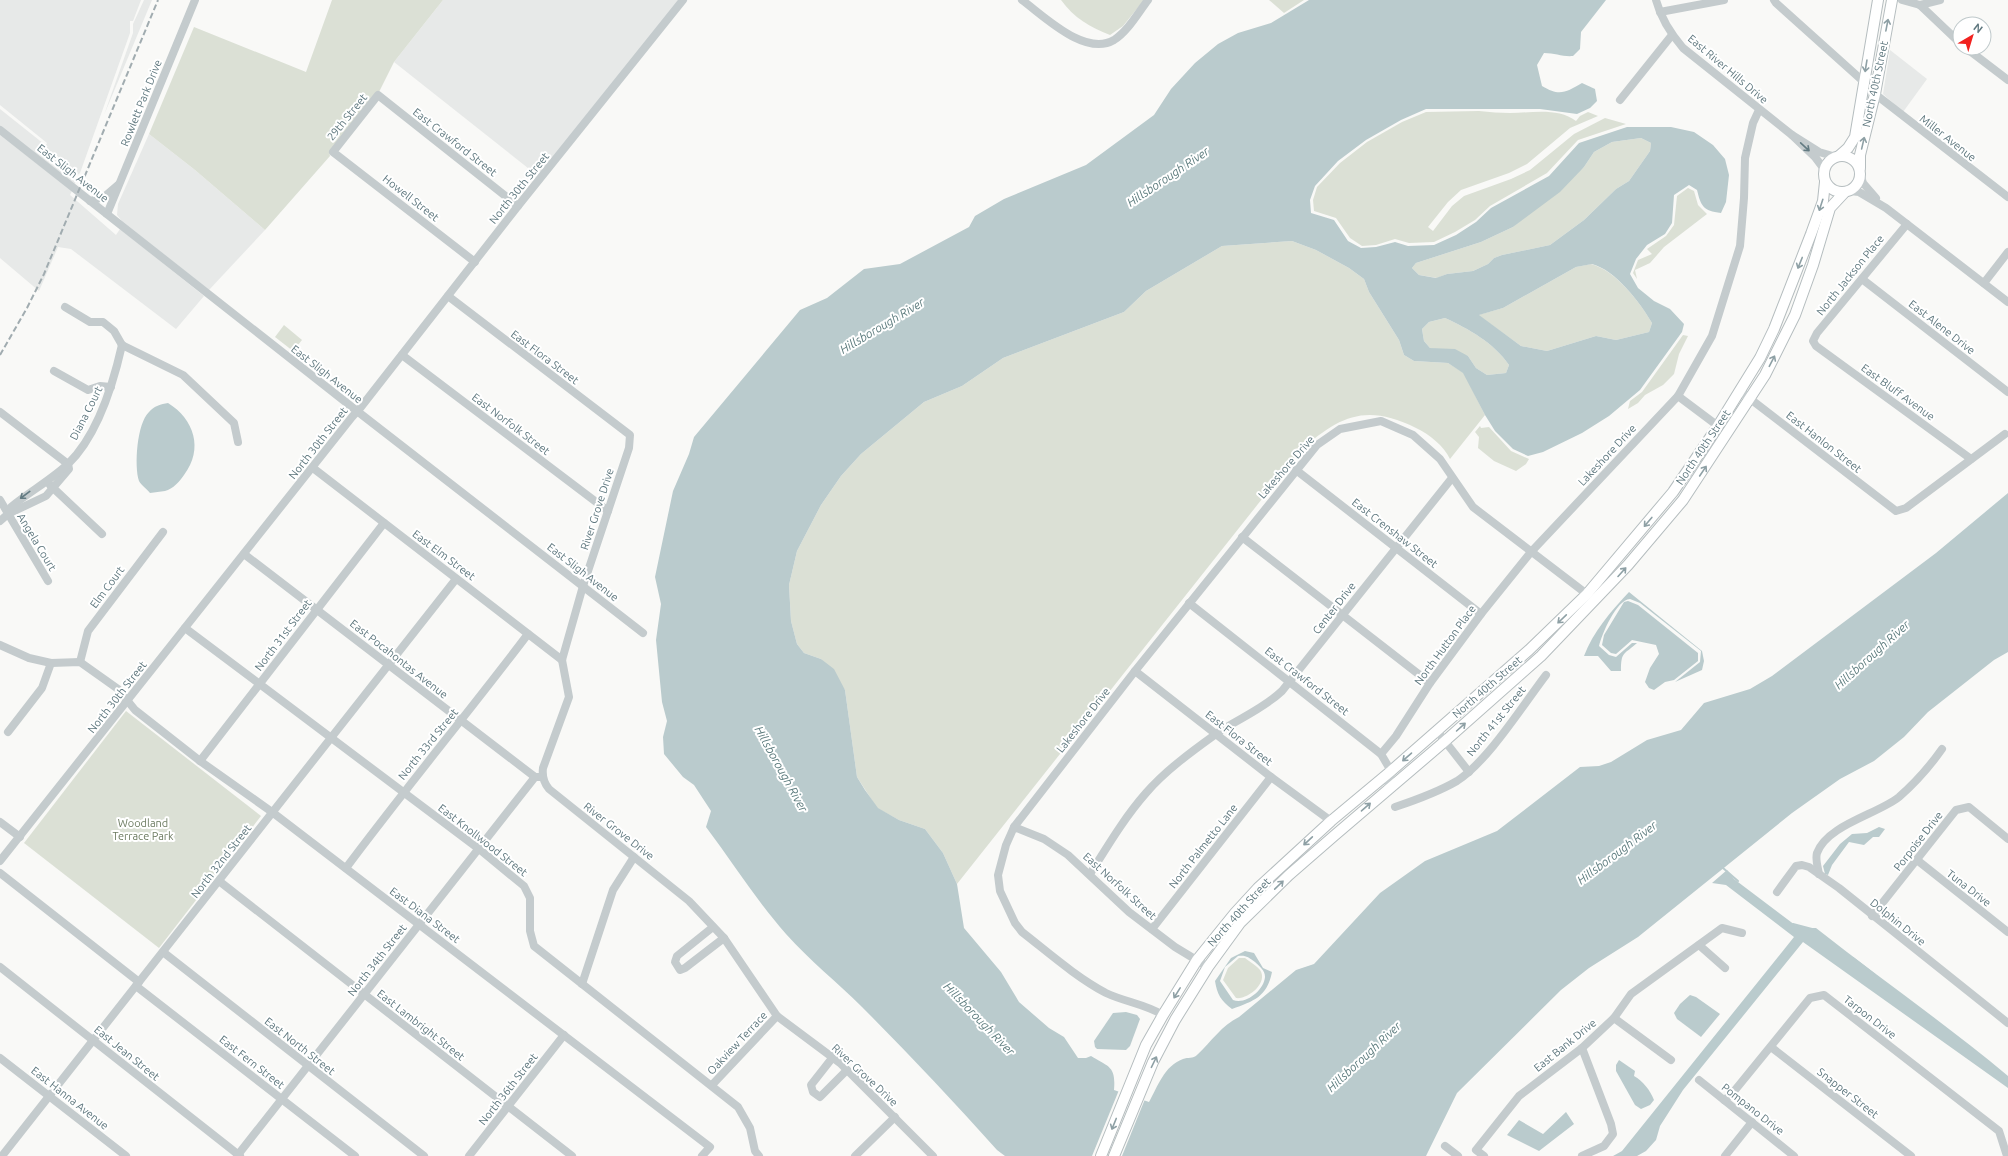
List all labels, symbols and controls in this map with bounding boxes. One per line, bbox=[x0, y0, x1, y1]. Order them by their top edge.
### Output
north arrow bbox=[1952, 16, 1992, 56]
one-way arrow bbox=[1884, 19, 1892, 32]
text: N bbox=[1971, 21, 1985, 35]
street label: East River Hills Drive bbox=[1686, 32, 1770, 106]
street label: North 40th Street bbox=[1860, 39, 1890, 128]
street label: Rowlett Park Drive bbox=[118, 58, 164, 148]
one-way arrow bbox=[1862, 59, 1870, 72]
street label: 29th Street bbox=[325, 91, 370, 143]
street label: East Crawford Street bbox=[411, 106, 500, 179]
street label: Miller Avenue bbox=[1918, 112, 1978, 164]
one-way arrow bbox=[1859, 137, 1867, 150]
street label: East Sligh Avenue bbox=[35, 142, 111, 204]
one-way arrow bbox=[1800, 142, 1810, 152]
water label: Hillsborough River bbox=[1124, 144, 1212, 209]
street label: North 30th Street bbox=[487, 150, 552, 226]
street label: Howell Street bbox=[381, 172, 442, 224]
one-way arrow bbox=[1817, 198, 1824, 211]
street label: North Jackson Place bbox=[1814, 233, 1886, 317]
one-way arrow bbox=[1795, 257, 1803, 269]
water label: Hillsborough River bbox=[837, 295, 927, 356]
street label: East Alene Drive bbox=[1907, 298, 1977, 356]
street label: East Flora Street bbox=[509, 328, 582, 387]
street label: East Sligh Avenue bbox=[289, 343, 365, 405]
one-way arrow bbox=[1769, 355, 1776, 367]
street label: East Bluff Avenue bbox=[1859, 361, 1937, 423]
street label: Diana Court bbox=[67, 384, 105, 442]
street label: East Norfolk Street bbox=[470, 391, 553, 458]
street label: North 30th Street bbox=[286, 404, 350, 481]
street label: North 40th Street bbox=[1673, 407, 1733, 487]
street label: East Hanlon Street bbox=[1784, 409, 1864, 475]
street label: Lakeshore Drive bbox=[1576, 422, 1638, 488]
street label: Lakeshore Drive bbox=[1256, 433, 1316, 501]
one-way arrow bbox=[1699, 465, 1707, 476]
street label: River Grove Drive bbox=[578, 467, 616, 551]
one-way arrow bbox=[20, 491, 31, 499]
street label: East Crenshaw Street bbox=[1350, 496, 1441, 571]
street label: Angela Court bbox=[15, 511, 59, 573]
one-way arrow bbox=[1644, 516, 1653, 527]
street label: East Elm Street bbox=[410, 528, 478, 583]
street label: East Sligh Avenue bbox=[545, 541, 621, 603]
street label: Elm Court bbox=[87, 563, 127, 610]
one-way arrow bbox=[1617, 567, 1626, 577]
street label: Center Drive bbox=[1310, 580, 1358, 636]
street label: North 31st Street bbox=[252, 596, 314, 673]
street label: North Hutton Place bbox=[1412, 603, 1478, 687]
one-way arrow bbox=[1557, 614, 1567, 623]
street label: East Pocahontas Avenue bbox=[348, 617, 450, 701]
water label: Hillsborough River bbox=[1832, 617, 1912, 692]
street label: East Crawford Street bbox=[1263, 645, 1352, 718]
street label: North 40th Street bbox=[1450, 653, 1525, 720]
street label: North 30th Street bbox=[85, 658, 149, 735]
street label: North 41st Street bbox=[1464, 683, 1528, 758]
street label: Lakeshore Drive bbox=[1054, 685, 1112, 755]
street label: North 33rd Street bbox=[396, 706, 461, 782]
street label: East Flora Street bbox=[1203, 708, 1275, 768]
one-way arrow bbox=[1456, 723, 1466, 732]
water label: Hillsborough River bbox=[752, 724, 811, 814]
one-way arrow bbox=[1402, 752, 1413, 761]
street label: River Grove Drive bbox=[582, 800, 656, 862]
street label: East Knollwood Street bbox=[436, 802, 530, 879]
street label: North Palmetto Lane bbox=[1166, 802, 1240, 890]
one-way arrow bbox=[1361, 802, 1371, 812]
street label: Porpoise Drive bbox=[1891, 809, 1945, 873]
park label: Woodland Terrace Park bbox=[112, 817, 174, 842]
water label: Hillsborough River bbox=[1574, 818, 1659, 887]
street label: North 32nd Street bbox=[189, 821, 254, 900]
one-way arrow bbox=[1304, 836, 1314, 845]
street label: East Norfolk Street bbox=[1081, 850, 1160, 922]
street label: Tuna Drive bbox=[1945, 867, 1993, 909]
street label: North 40th Street bbox=[1205, 875, 1273, 949]
one-way arrow bbox=[1274, 880, 1284, 890]
street label: East Diana Street bbox=[388, 885, 463, 946]
street label: Dolphin Drive bbox=[1868, 896, 1928, 948]
street label: North 34th Street bbox=[345, 921, 409, 998]
water label: Hillsborough River bbox=[941, 980, 1018, 1058]
street label: East Lambright Street bbox=[375, 987, 468, 1063]
one-way arrow bbox=[1172, 987, 1180, 999]
street label: Tarpon Drive bbox=[1841, 993, 1899, 1041]
street label: Oakview Terrace bbox=[705, 1009, 769, 1077]
street label: East North Street bbox=[263, 1015, 338, 1078]
street label: East Bank Drive bbox=[1532, 1016, 1598, 1074]
water label: Hillsborough River bbox=[1324, 1019, 1404, 1094]
street label: East Jean Street bbox=[92, 1023, 162, 1083]
street label: East Fern Street bbox=[217, 1033, 287, 1091]
street label: River Grove Drive bbox=[830, 1041, 900, 1109]
street label: North 36th Street bbox=[476, 1050, 540, 1127]
one-way arrow bbox=[1151, 1056, 1158, 1068]
street label: East Hanna Avenue bbox=[29, 1064, 111, 1132]
street label: Snapper Street bbox=[1815, 1065, 1881, 1121]
street label: Pompano Drive bbox=[1719, 1081, 1787, 1137]
one-way arrow bbox=[1110, 1117, 1117, 1129]

